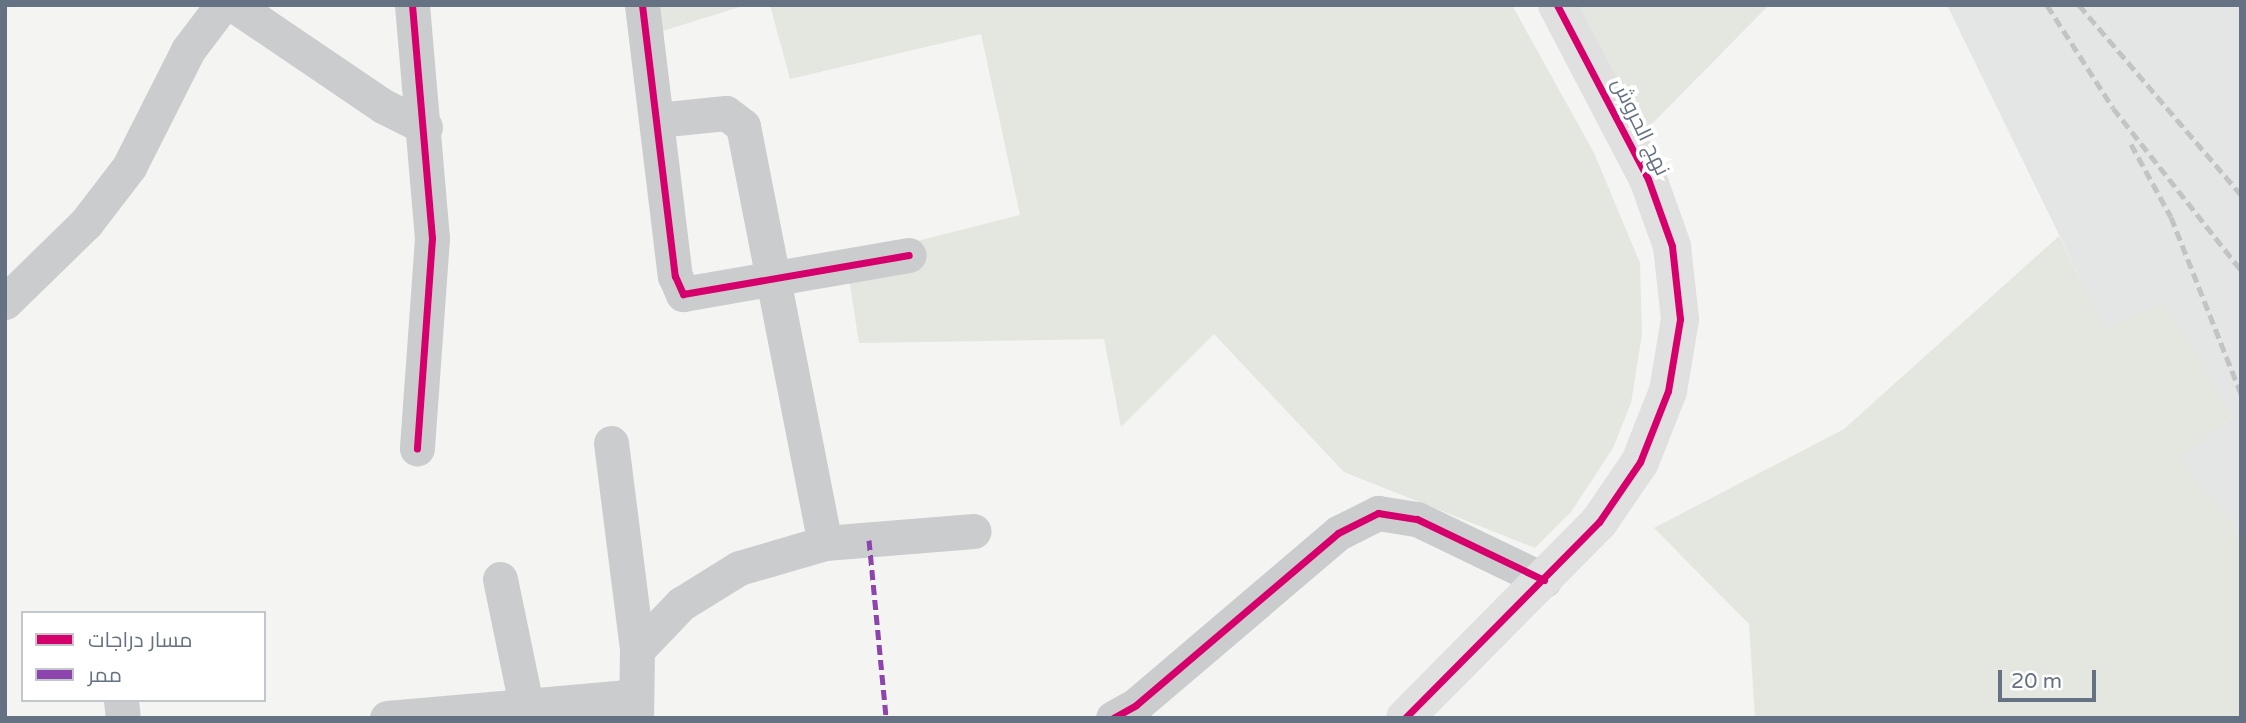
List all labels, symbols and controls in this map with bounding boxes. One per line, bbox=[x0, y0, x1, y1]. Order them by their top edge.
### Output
street label: نهج الحروش bbox=[1606, 74, 1674, 180]
legend bbox=[21, 611, 266, 702]
text: مسار دراجات bbox=[88, 628, 192, 653]
scale bar bbox=[2001, 656, 2099, 700]
text: ممر bbox=[88, 663, 122, 688]
text: 20 m bbox=[2011, 669, 2062, 694]

